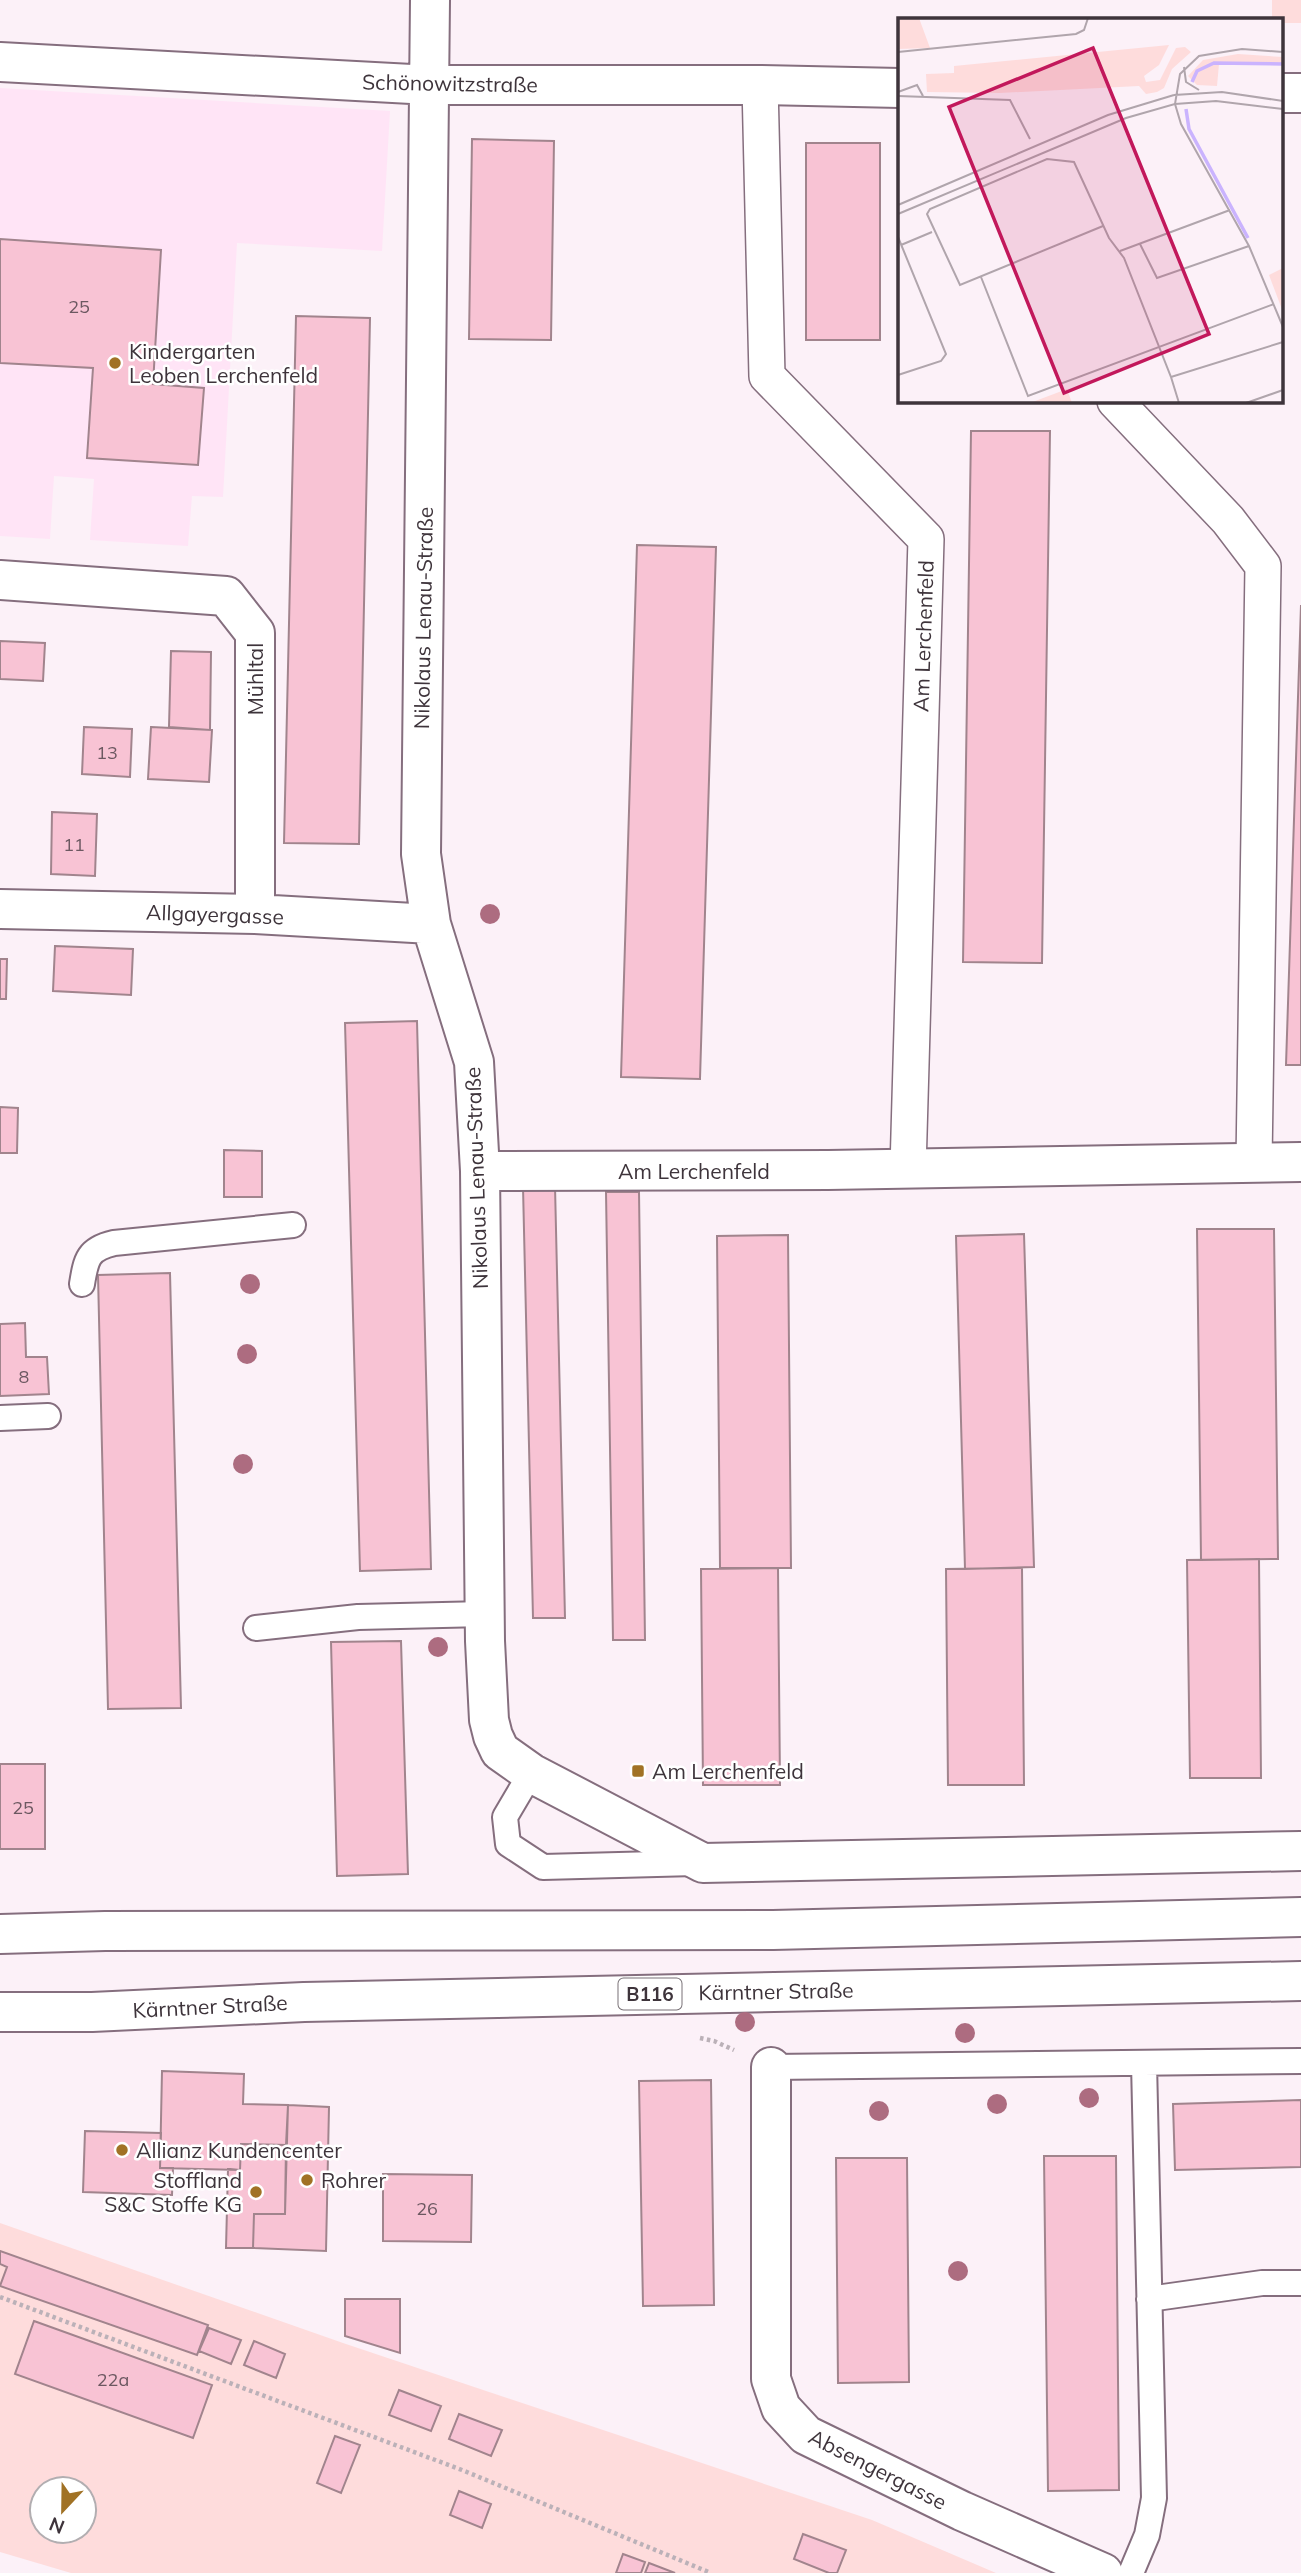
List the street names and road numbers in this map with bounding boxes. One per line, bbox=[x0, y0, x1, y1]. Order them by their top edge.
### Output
street label: Schönowitzstraße bbox=[362, 68, 538, 98]
street label: Nikolaus Lenau-Straße bbox=[408, 507, 438, 729]
street label: Am Lerchenfeld bbox=[907, 560, 939, 712]
street label: Mühltal bbox=[242, 643, 268, 715]
street label: Allgayergasse bbox=[146, 899, 284, 929]
street label: Nikolaus Lenau-Straße bbox=[459, 1066, 493, 1290]
street label: Am Lerchenfeld bbox=[618, 1158, 770, 1184]
street label: Kärntner Straße bbox=[698, 1977, 854, 2005]
road number: B116 bbox=[618, 1978, 682, 2010]
street label: Kärntner Straße bbox=[132, 1989, 288, 2023]
street label: Absengergasse bbox=[805, 2423, 951, 2515]

